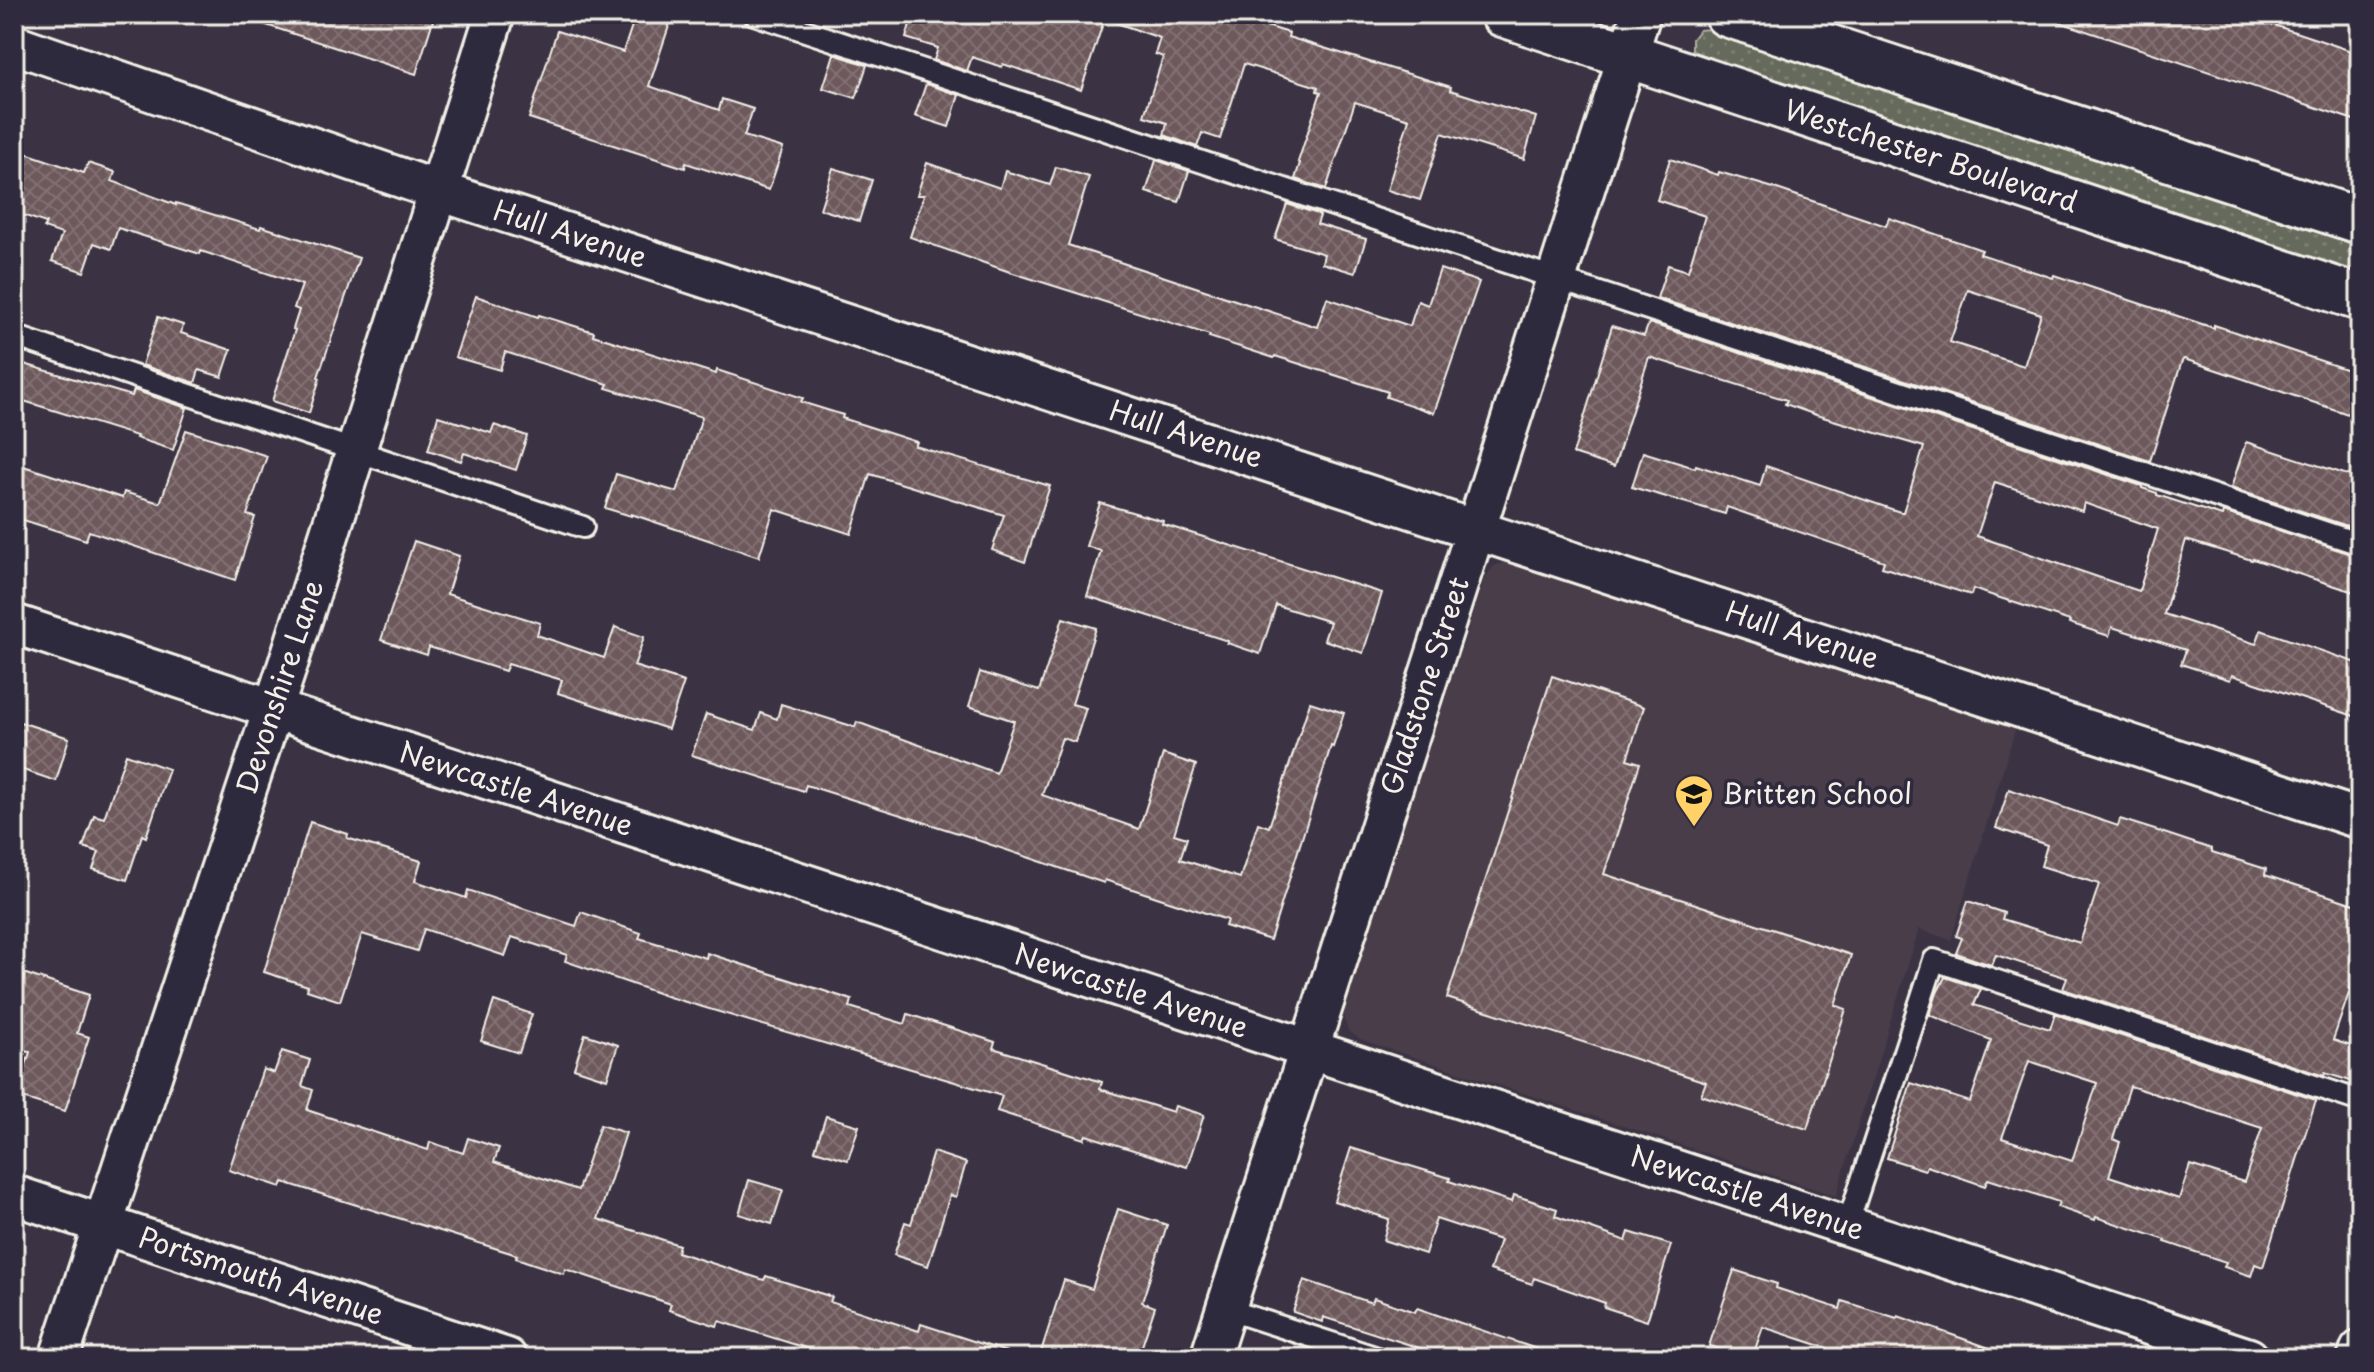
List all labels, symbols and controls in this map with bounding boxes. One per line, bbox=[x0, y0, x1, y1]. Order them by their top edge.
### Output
street label: Westchester Boulevard bbox=[1779, 87, 2084, 222]
street label: Hull Avenue bbox=[488, 188, 653, 278]
street label: Hull Avenue bbox=[1104, 388, 1269, 478]
street label: Gladstone Street bbox=[1368, 571, 1479, 800]
street label: Devonshire Lane bbox=[224, 574, 333, 799]
street label: Hull Avenue bbox=[1720, 589, 1885, 679]
street label: Newcastle Avenue bbox=[394, 729, 639, 846]
place label: Britten School bbox=[1722, 771, 1912, 814]
school or university icon: Britten School bbox=[1673, 773, 1715, 828]
street label: Newcastle Avenue bbox=[1009, 931, 1254, 1048]
street label: Newcastle Avenue bbox=[1625, 1133, 1870, 1250]
street label: Portsmouth Avenue bbox=[134, 1215, 389, 1334]

